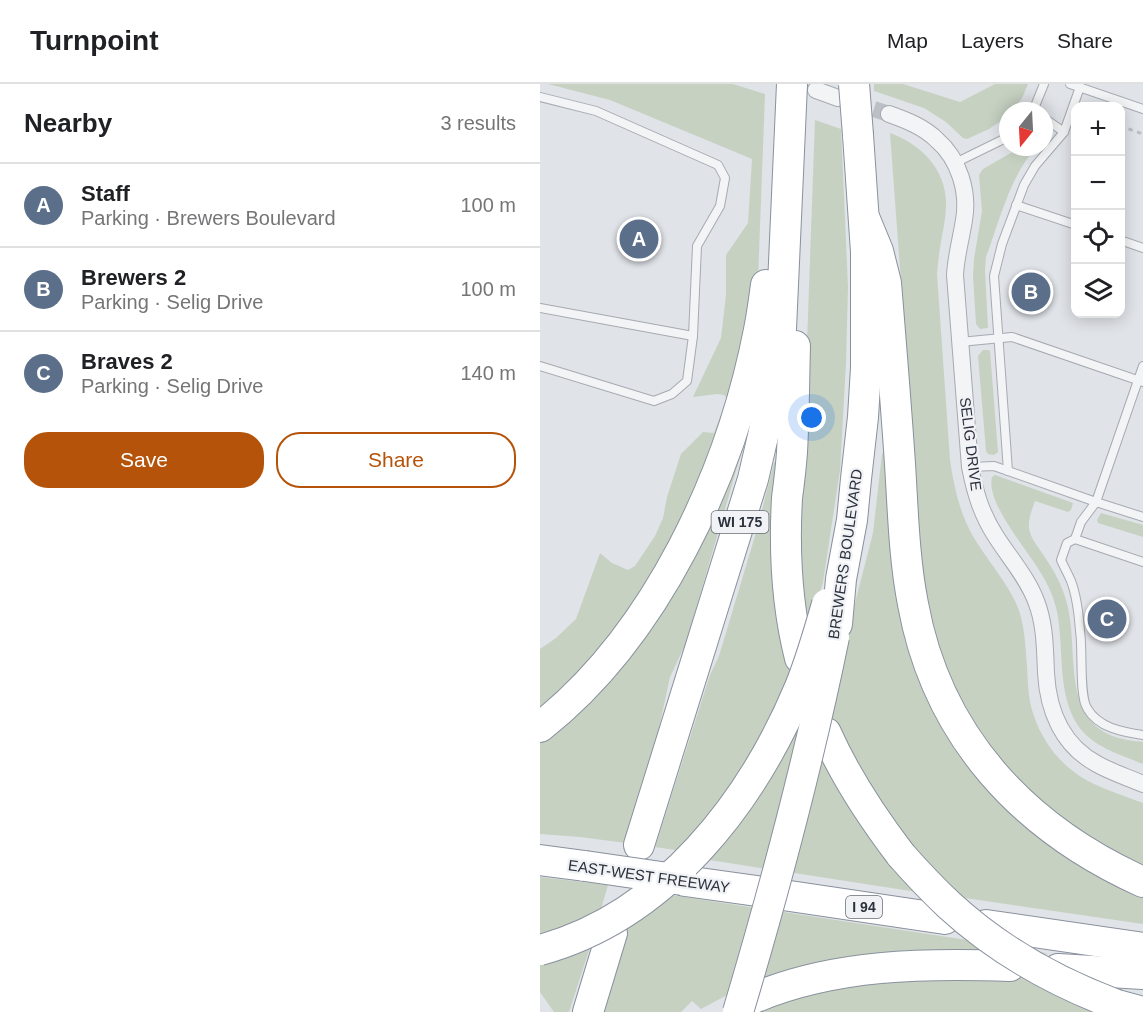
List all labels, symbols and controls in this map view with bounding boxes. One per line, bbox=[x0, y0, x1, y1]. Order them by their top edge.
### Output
text: Turnpoint bbox=[30, 25, 159, 56]
text: Map bbox=[887, 29, 928, 52]
text: Layers bbox=[961, 29, 1024, 52]
text: Share bbox=[1057, 29, 1113, 52]
north arrow bbox=[999, 102, 1053, 156]
map controls bbox=[1071, 102, 1125, 318]
button: + bbox=[1071, 102, 1125, 156]
text: Nearby bbox=[24, 108, 112, 138]
text: 3 results bbox=[440, 112, 516, 134]
button: − bbox=[1071, 156, 1125, 210]
text: Staff bbox=[81, 181, 130, 206]
text: A bbox=[36, 194, 51, 216]
text: 100 m bbox=[460, 194, 516, 216]
text: Parking · Brewers Boulevard bbox=[81, 207, 336, 229]
button: locate bbox=[1071, 210, 1125, 264]
pin: A bbox=[620, 216, 658, 262]
button: layers bbox=[1071, 264, 1125, 318]
text: Brewers 2 bbox=[81, 265, 186, 290]
pin: B bbox=[1012, 270, 1050, 314]
text: B bbox=[36, 278, 51, 300]
text: 100 m bbox=[460, 278, 516, 300]
text: Parking · Selig Drive bbox=[81, 291, 263, 313]
text: Braves 2 bbox=[81, 349, 173, 374]
text: C bbox=[36, 362, 51, 384]
text: 140 m bbox=[460, 362, 516, 384]
text: Parking · Selig Drive bbox=[81, 375, 263, 397]
street label: SELIG DRIVE bbox=[957, 396, 985, 492]
your location bbox=[797, 403, 826, 432]
button: Save bbox=[24, 432, 264, 488]
button: Share bbox=[276, 432, 516, 488]
street label: BREWERS BOULEVARD bbox=[825, 468, 865, 640]
road number: WI 175 bbox=[712, 511, 768, 533]
pin: C bbox=[1088, 596, 1126, 642]
street label: EAST-WEST FREEWAY bbox=[567, 856, 731, 896]
road number: I 94 bbox=[846, 896, 882, 918]

